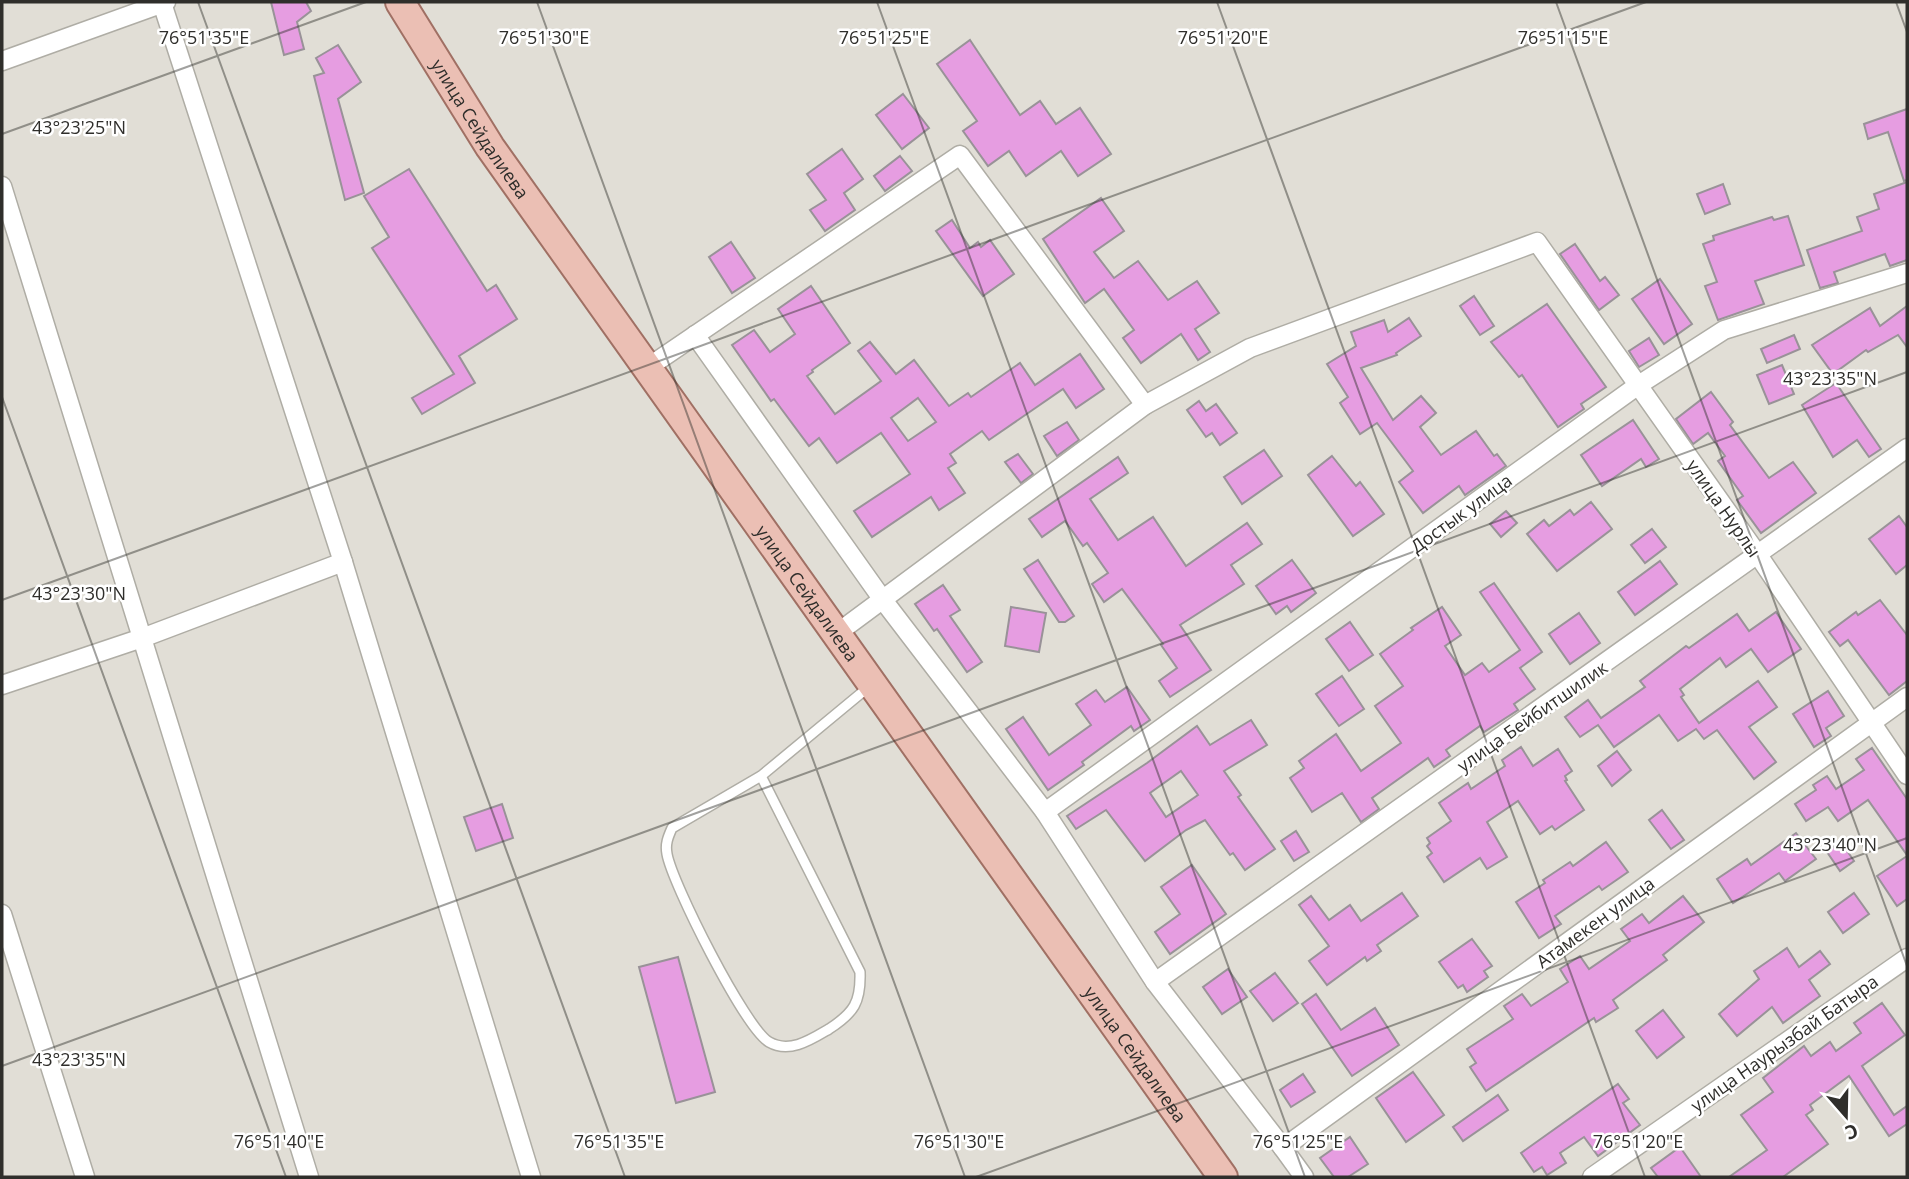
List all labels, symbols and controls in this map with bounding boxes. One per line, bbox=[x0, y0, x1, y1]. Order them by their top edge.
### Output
text: 76°51'35"E bbox=[159, 25, 249, 49]
text: 76°51'30"E bbox=[499, 25, 589, 49]
text: 76°51'25"E bbox=[839, 25, 929, 49]
text: 76°51'20"E bbox=[1178, 25, 1268, 49]
text: 76°51'15"E bbox=[1518, 25, 1608, 49]
street label: улица Сейдалиева bbox=[426, 54, 535, 203]
text: 43°23'25"N bbox=[32, 115, 126, 139]
text: 43°23'35"N bbox=[1783, 366, 1877, 390]
street label: улица Нурлы bbox=[1681, 454, 1767, 562]
street label: Достык улица bbox=[1405, 468, 1517, 558]
street label: улица Сейдалиева bbox=[751, 520, 864, 666]
text: 43°23'30"N bbox=[32, 581, 126, 605]
street label: улица Бейбитшилик bbox=[1452, 655, 1613, 777]
text: 43°23'40"N bbox=[1783, 832, 1877, 856]
street label: Атамекен улица bbox=[1531, 871, 1659, 973]
street label: улица Наурызбай Батыра bbox=[1685, 969, 1883, 1117]
street label: улица Сейдалиева bbox=[1079, 981, 1192, 1127]
text: 43°23'35"N bbox=[32, 1047, 126, 1071]
north arrow bbox=[1811, 1081, 1881, 1151]
text: С bbox=[1842, 1118, 1862, 1146]
text: 76°51'40"E bbox=[234, 1129, 324, 1153]
text: 76°51'35"E bbox=[574, 1129, 664, 1153]
text: 76°51'30"E bbox=[914, 1129, 1004, 1153]
text: 76°51'25"E bbox=[1253, 1129, 1343, 1153]
text: 76°51'20"E bbox=[1593, 1129, 1683, 1153]

